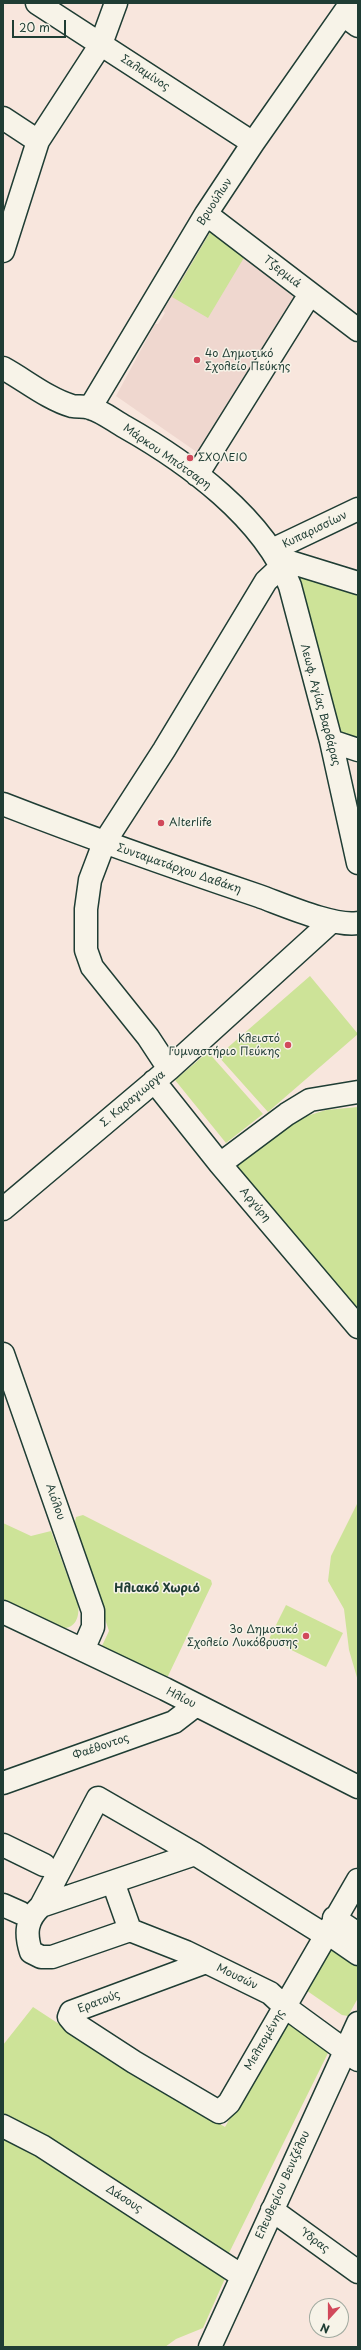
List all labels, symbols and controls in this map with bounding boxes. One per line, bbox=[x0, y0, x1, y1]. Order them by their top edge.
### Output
scale bar bbox=[14, 12, 68, 38]
text: 20 m bbox=[19, 18, 50, 36]
street label: Σαλαμίνος bbox=[118, 52, 172, 94]
street label: Βρυούλων bbox=[195, 176, 235, 228]
street label: Τζερμιά bbox=[261, 253, 303, 291]
place label: 4o Δημοτικό Σχολείο Πεύκης bbox=[205, 347, 290, 373]
marker: 4o Δημοτικό Σχολείο Πεύκης bbox=[192, 355, 202, 365]
street label: Μάρκου Μπότσαρη bbox=[121, 422, 213, 492]
place label: ΣΧΟΛΕΙΟ bbox=[198, 451, 247, 465]
marker: ΣΧΟΛΕΙΟ bbox=[185, 453, 195, 463]
street label: Κυπαρισσίων bbox=[281, 509, 349, 551]
street label: Λεωφ. Αγίας Βαρβάρας bbox=[297, 643, 343, 767]
place label: Alterlife bbox=[169, 816, 212, 830]
marker: Alterlife bbox=[156, 818, 166, 828]
street label: Συνταματάρχου Δαβάκη bbox=[115, 841, 243, 897]
place label: Κλειστό Γυμναστήριο Πεύκης bbox=[169, 1032, 280, 1058]
marker: Κλειστό Γυμναστήριο Πεύκης bbox=[283, 1040, 293, 1050]
street label: Σ. Καραγιωργα bbox=[98, 1068, 168, 1130]
street label: Αργύρη bbox=[237, 1185, 273, 1225]
street label: Αιόλου bbox=[43, 1482, 67, 1522]
district label: Ηλιακό Χωριό bbox=[114, 1582, 200, 1596]
place label: 3ο Δημοτικό Σχολείο Λυκόβρυσης bbox=[187, 1623, 298, 1649]
marker: 3ο Δημοτικό Σχολείο Λυκόβρυσης bbox=[301, 1631, 311, 1641]
street label: Ηλίου bbox=[164, 1685, 198, 1711]
street label: Φαέθοντος bbox=[71, 1731, 131, 1763]
street label: Μουσών bbox=[214, 1961, 260, 1993]
street label: Ερατούς bbox=[76, 1988, 122, 2016]
street label: Μελπομένης bbox=[242, 2007, 288, 2073]
street label: Ελευθερίου Βενιζέλου bbox=[253, 2129, 313, 2241]
street label: Δάσους bbox=[103, 2182, 145, 2216]
street label: Ύδρας bbox=[298, 2226, 332, 2256]
north arrow bbox=[309, 2298, 349, 2338]
text: N bbox=[318, 2319, 332, 2338]

